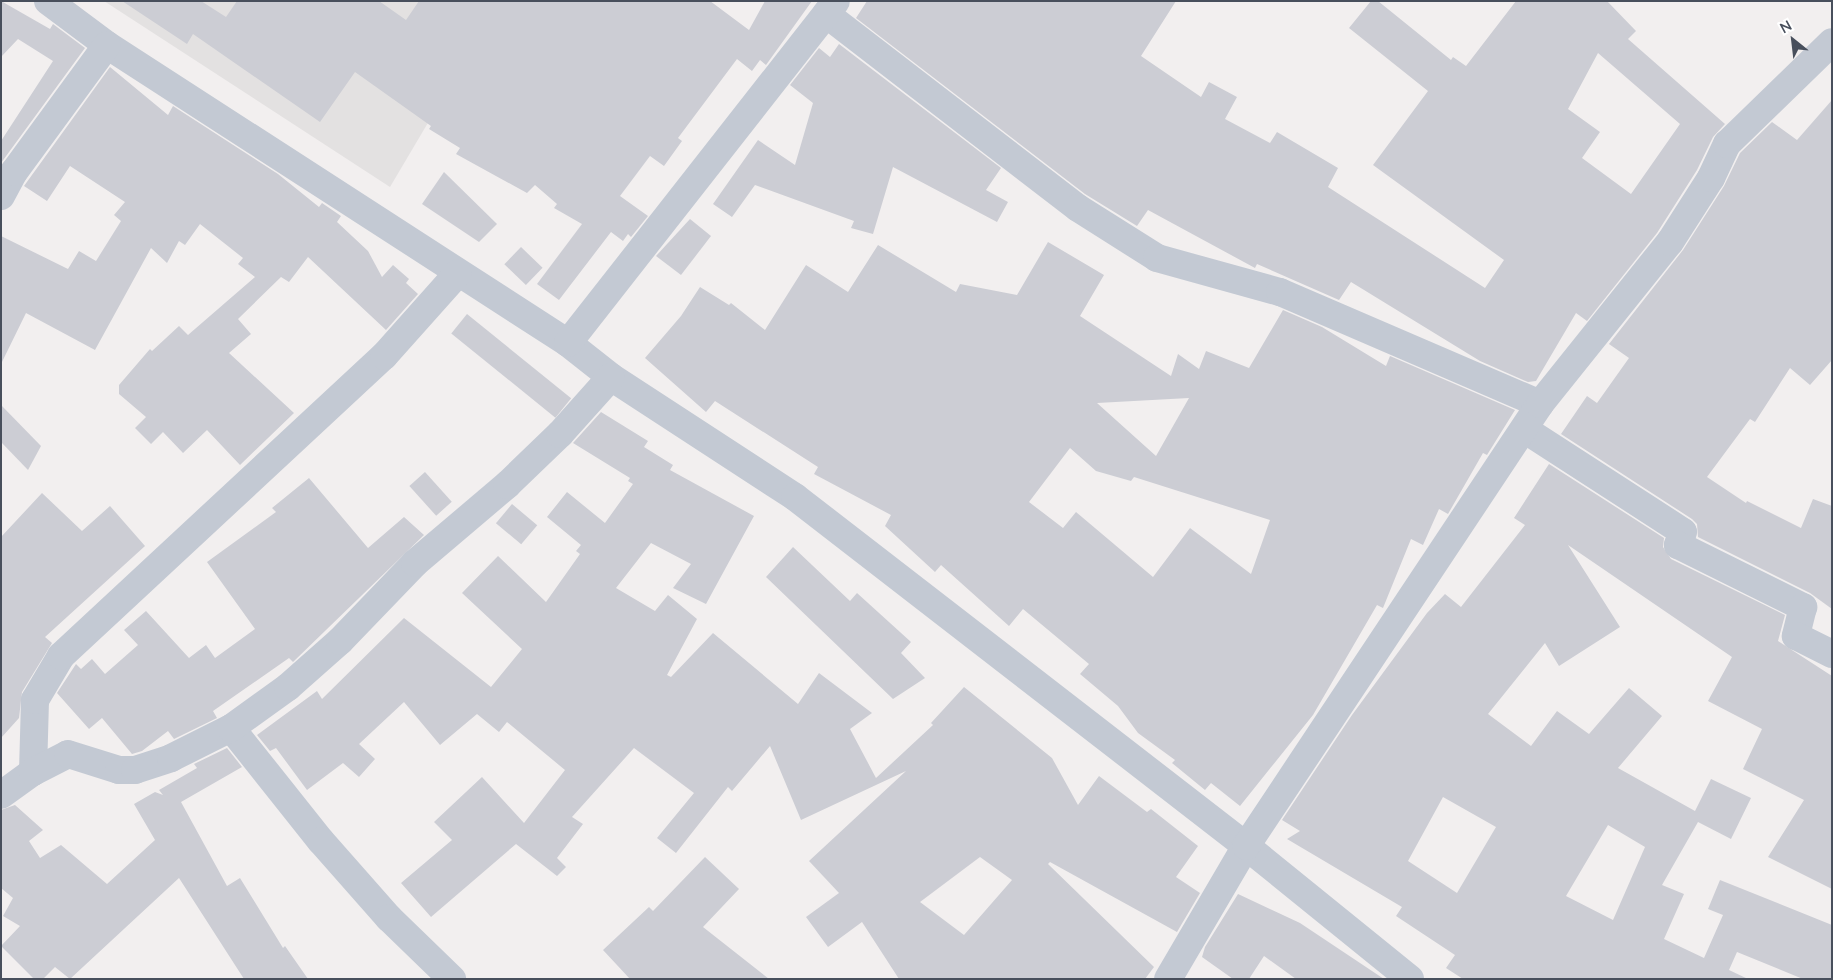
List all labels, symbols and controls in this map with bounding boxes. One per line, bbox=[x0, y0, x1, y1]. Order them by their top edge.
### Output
north arrow bbox=[1768, 15, 1818, 65]
text: N bbox=[1777, 16, 1794, 36]

